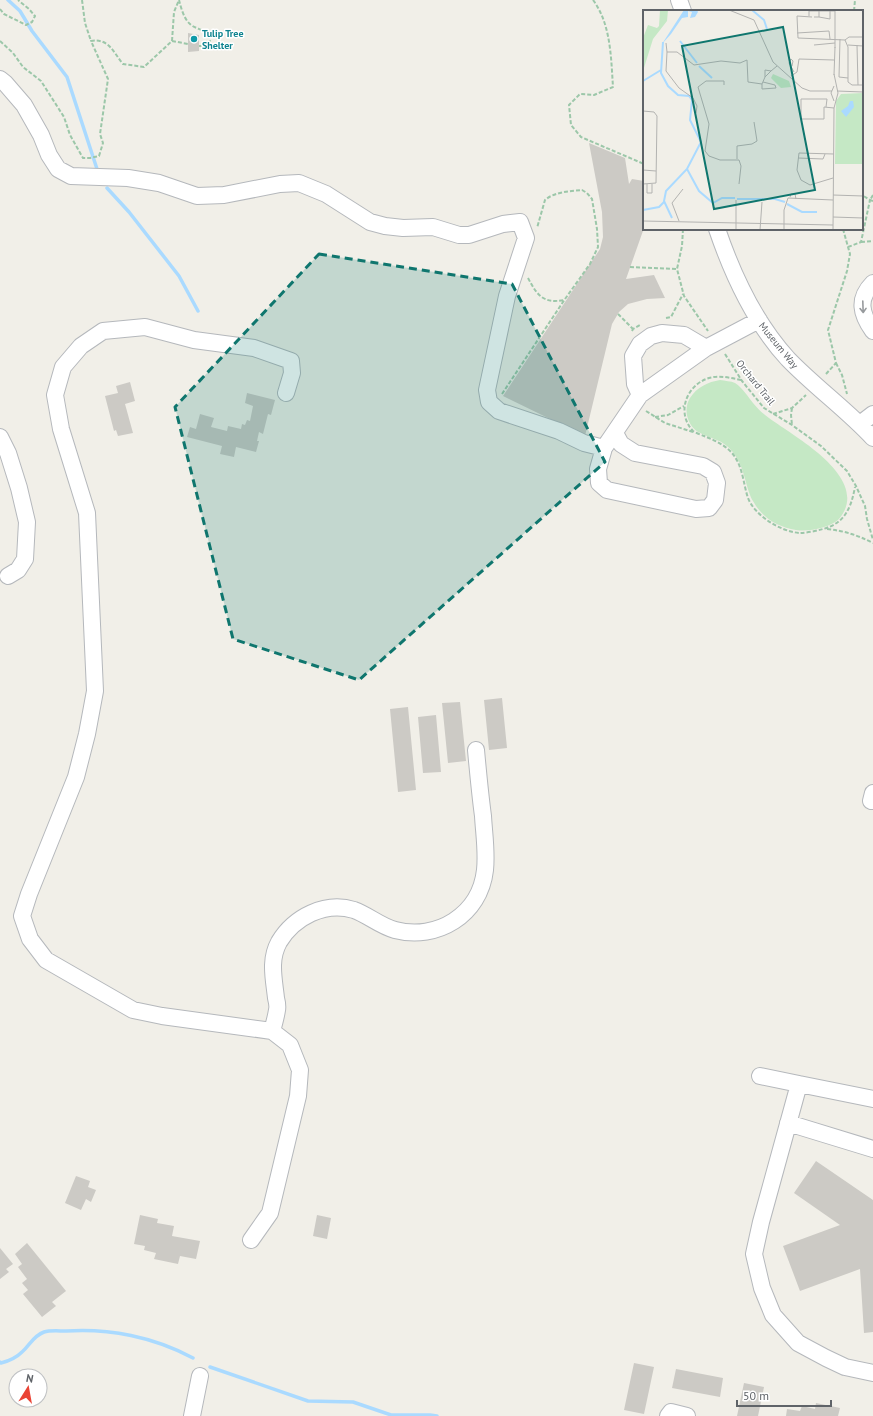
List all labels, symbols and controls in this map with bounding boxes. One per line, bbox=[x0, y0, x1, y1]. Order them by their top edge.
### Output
inset map bbox=[643, 10, 863, 230]
place label: Tulip Tree Shelter bbox=[202, 27, 243, 52]
marker: Tulip Tree Shelter bbox=[189, 34, 199, 44]
one-way arrow bbox=[860, 300, 867, 313]
street label: Museum Way bbox=[756, 319, 802, 371]
street label: Orchard Trail bbox=[733, 357, 778, 408]
north arrow bbox=[8, 1368, 48, 1408]
text: N bbox=[25, 1371, 35, 1386]
scale bar bbox=[737, 1382, 831, 1408]
text: 50 m bbox=[743, 1388, 769, 1403]

